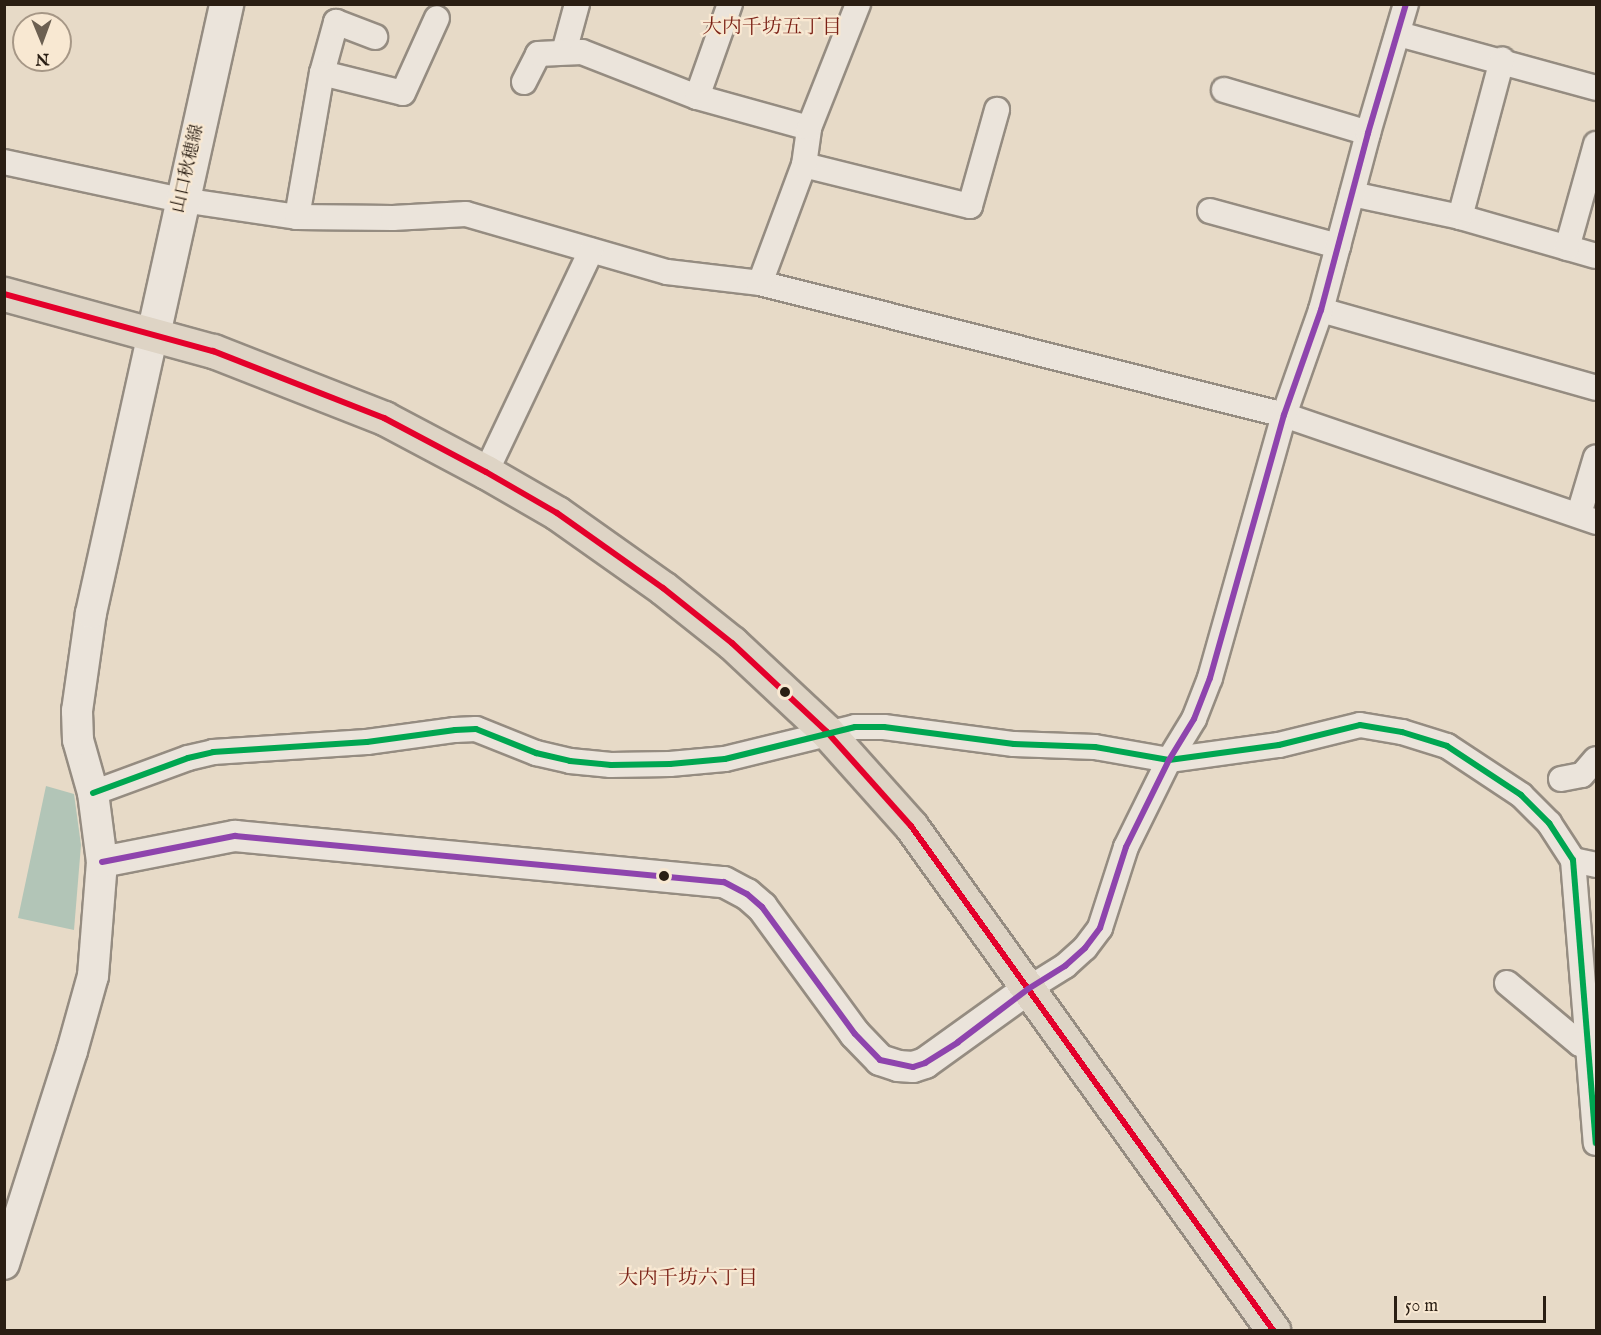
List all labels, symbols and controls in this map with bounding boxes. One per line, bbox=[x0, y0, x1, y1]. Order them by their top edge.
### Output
north arrow bbox=[12, 12, 72, 72]
district label: 大内千坊五丁目 bbox=[702, 15, 842, 39]
text: N bbox=[35, 48, 49, 68]
street label: 山口秋穂線 bbox=[168, 123, 210, 215]
unlabelled marker bbox=[779, 686, 791, 698]
unlabelled marker bbox=[658, 870, 670, 882]
district label: 大内千坊六丁目 bbox=[618, 1266, 758, 1290]
scale bar bbox=[1397, 1284, 1548, 1322]
text: 50 m bbox=[1405, 1295, 1438, 1318]

